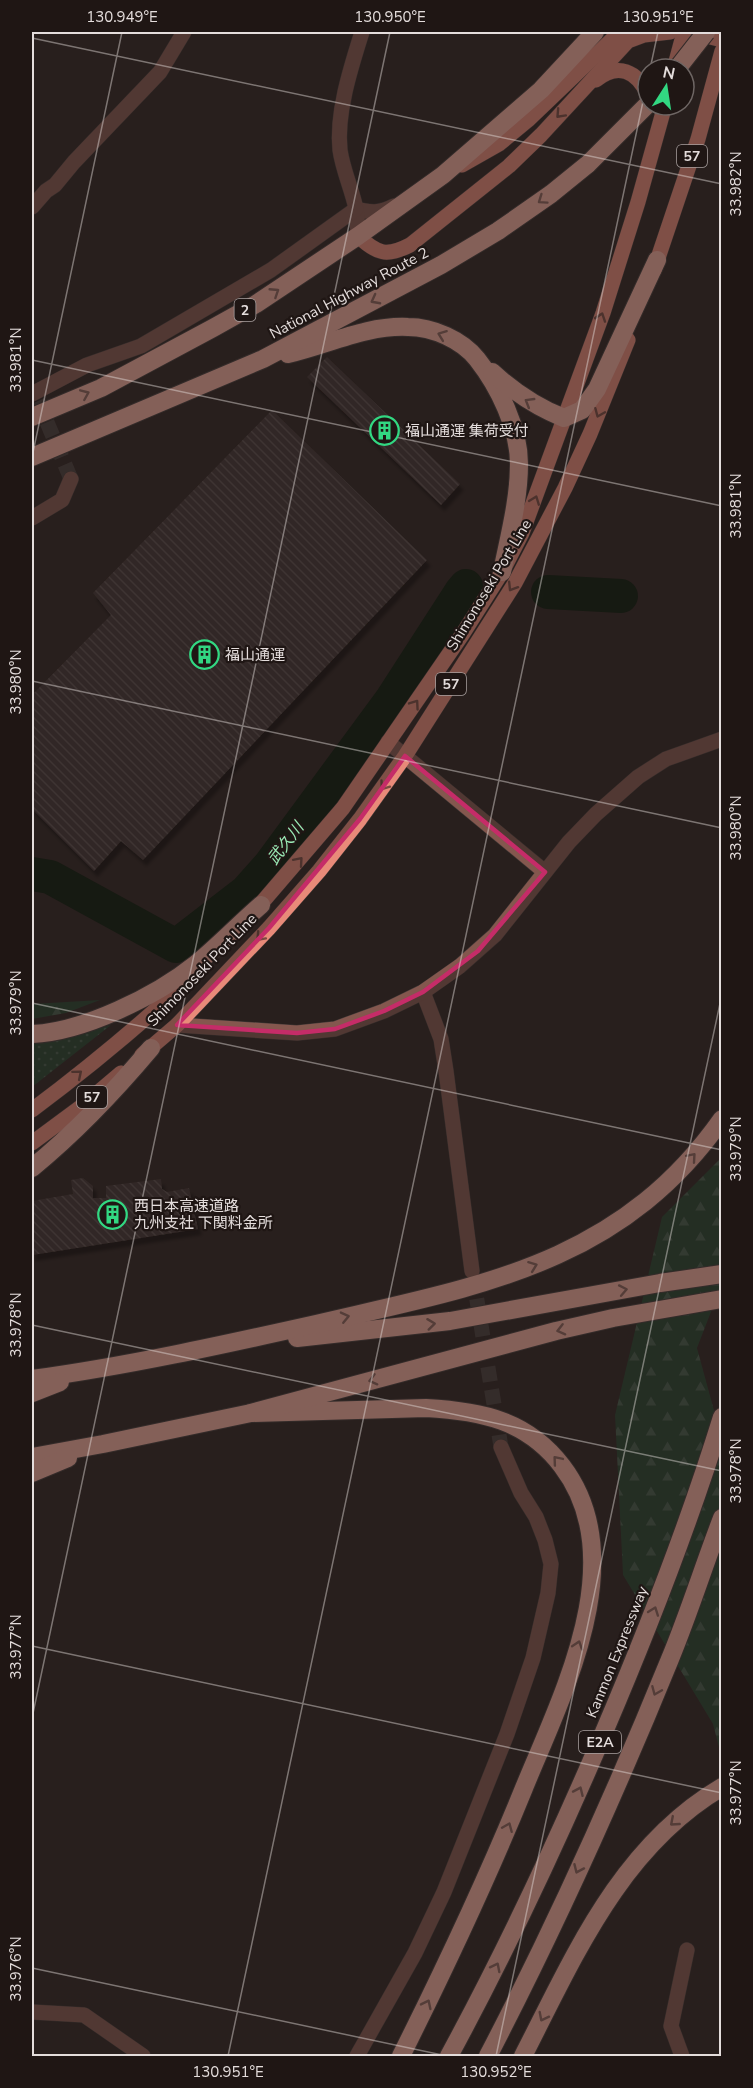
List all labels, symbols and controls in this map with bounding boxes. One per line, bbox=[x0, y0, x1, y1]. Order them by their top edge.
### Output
text: 130.949°E bbox=[86, 7, 158, 27]
text: 130.950°E bbox=[354, 7, 426, 27]
text: 130.951°E bbox=[622, 7, 694, 27]
north arrow bbox=[636, 57, 696, 117]
text: N bbox=[661, 61, 677, 85]
one-way arrow bbox=[556, 107, 567, 118]
road number: 57 bbox=[677, 145, 707, 167]
text: 33.982°N bbox=[726, 151, 746, 217]
one-way arrow bbox=[538, 193, 549, 204]
street label: National Highway Route 2 bbox=[266, 242, 432, 344]
one-way arrow bbox=[269, 287, 279, 299]
one-way arrow bbox=[371, 293, 381, 304]
road number: 2 bbox=[234, 299, 256, 321]
one-way arrow bbox=[594, 312, 606, 323]
text: 33.981°N bbox=[6, 327, 26, 393]
one-way arrow bbox=[437, 329, 447, 342]
one-way arrow bbox=[79, 389, 90, 401]
one-way arrow bbox=[525, 397, 535, 409]
one-way arrow bbox=[594, 406, 606, 417]
building icon: 福山通運 集荷受付 bbox=[368, 415, 400, 447]
place label: 福山通運 集荷受付 bbox=[405, 421, 529, 441]
text: 33.981°N bbox=[726, 473, 746, 539]
one-way arrow bbox=[528, 495, 540, 506]
street label: Shimonoseki Port Line bbox=[442, 516, 536, 654]
one-way arrow bbox=[508, 581, 520, 591]
building icon: 福山通運 bbox=[188, 639, 220, 671]
place label: 福山通運 bbox=[225, 645, 285, 665]
text: 33.980°N bbox=[6, 649, 26, 715]
road number: 57 bbox=[436, 673, 466, 695]
one-way arrow bbox=[408, 700, 419, 711]
one-way arrow bbox=[380, 779, 391, 790]
text: 33.980°N bbox=[726, 795, 746, 861]
water label: 武久川 bbox=[263, 816, 310, 869]
one-way arrow bbox=[292, 857, 303, 868]
street label: Shimonoseki Port Line bbox=[143, 909, 261, 1031]
one-way arrow bbox=[256, 930, 267, 940]
text: 33.979°N bbox=[6, 970, 26, 1036]
one-way arrow bbox=[71, 1071, 82, 1082]
road number: 57 bbox=[77, 1086, 107, 1108]
text: 33.979°N bbox=[726, 1116, 746, 1182]
one-way arrow bbox=[685, 1153, 696, 1163]
place label: 西日本高速道路 九州支社 下関料金所 bbox=[134, 1196, 273, 1233]
building icon: 西日本高速道路 九州支社 下関料金所 bbox=[97, 1199, 129, 1231]
one-way arrow bbox=[527, 1261, 538, 1273]
one-way arrow bbox=[618, 1284, 628, 1296]
text: 33.978°N bbox=[6, 1292, 26, 1358]
one-way arrow bbox=[340, 1311, 350, 1324]
one-way arrow bbox=[427, 1318, 436, 1330]
one-way arrow bbox=[556, 1323, 566, 1336]
one-way arrow bbox=[368, 1373, 378, 1386]
text: 33.978°N bbox=[726, 1438, 746, 1504]
one-way arrow bbox=[553, 1456, 564, 1467]
street label: Kanmon Expressway bbox=[581, 1583, 653, 1721]
one-way arrow bbox=[646, 1606, 659, 1617]
text: 33.977°N bbox=[6, 1614, 26, 1680]
one-way arrow bbox=[571, 1640, 584, 1651]
one-way arrow bbox=[652, 1684, 664, 1695]
road number: E2A bbox=[579, 1731, 621, 1753]
text: 33.977°N bbox=[726, 1760, 746, 1826]
one-way arrow bbox=[572, 1786, 584, 1797]
one-way arrow bbox=[671, 1815, 681, 1826]
one-way arrow bbox=[501, 1822, 513, 1833]
one-way arrow bbox=[574, 1863, 586, 1874]
text: 33.976°N bbox=[6, 1936, 26, 2002]
one-way arrow bbox=[488, 1963, 500, 1974]
one-way arrow bbox=[420, 2000, 431, 2010]
one-way arrow bbox=[539, 2011, 550, 2021]
text: 130.951°E bbox=[192, 2062, 264, 2082]
text: 130.952°E bbox=[460, 2062, 532, 2082]

